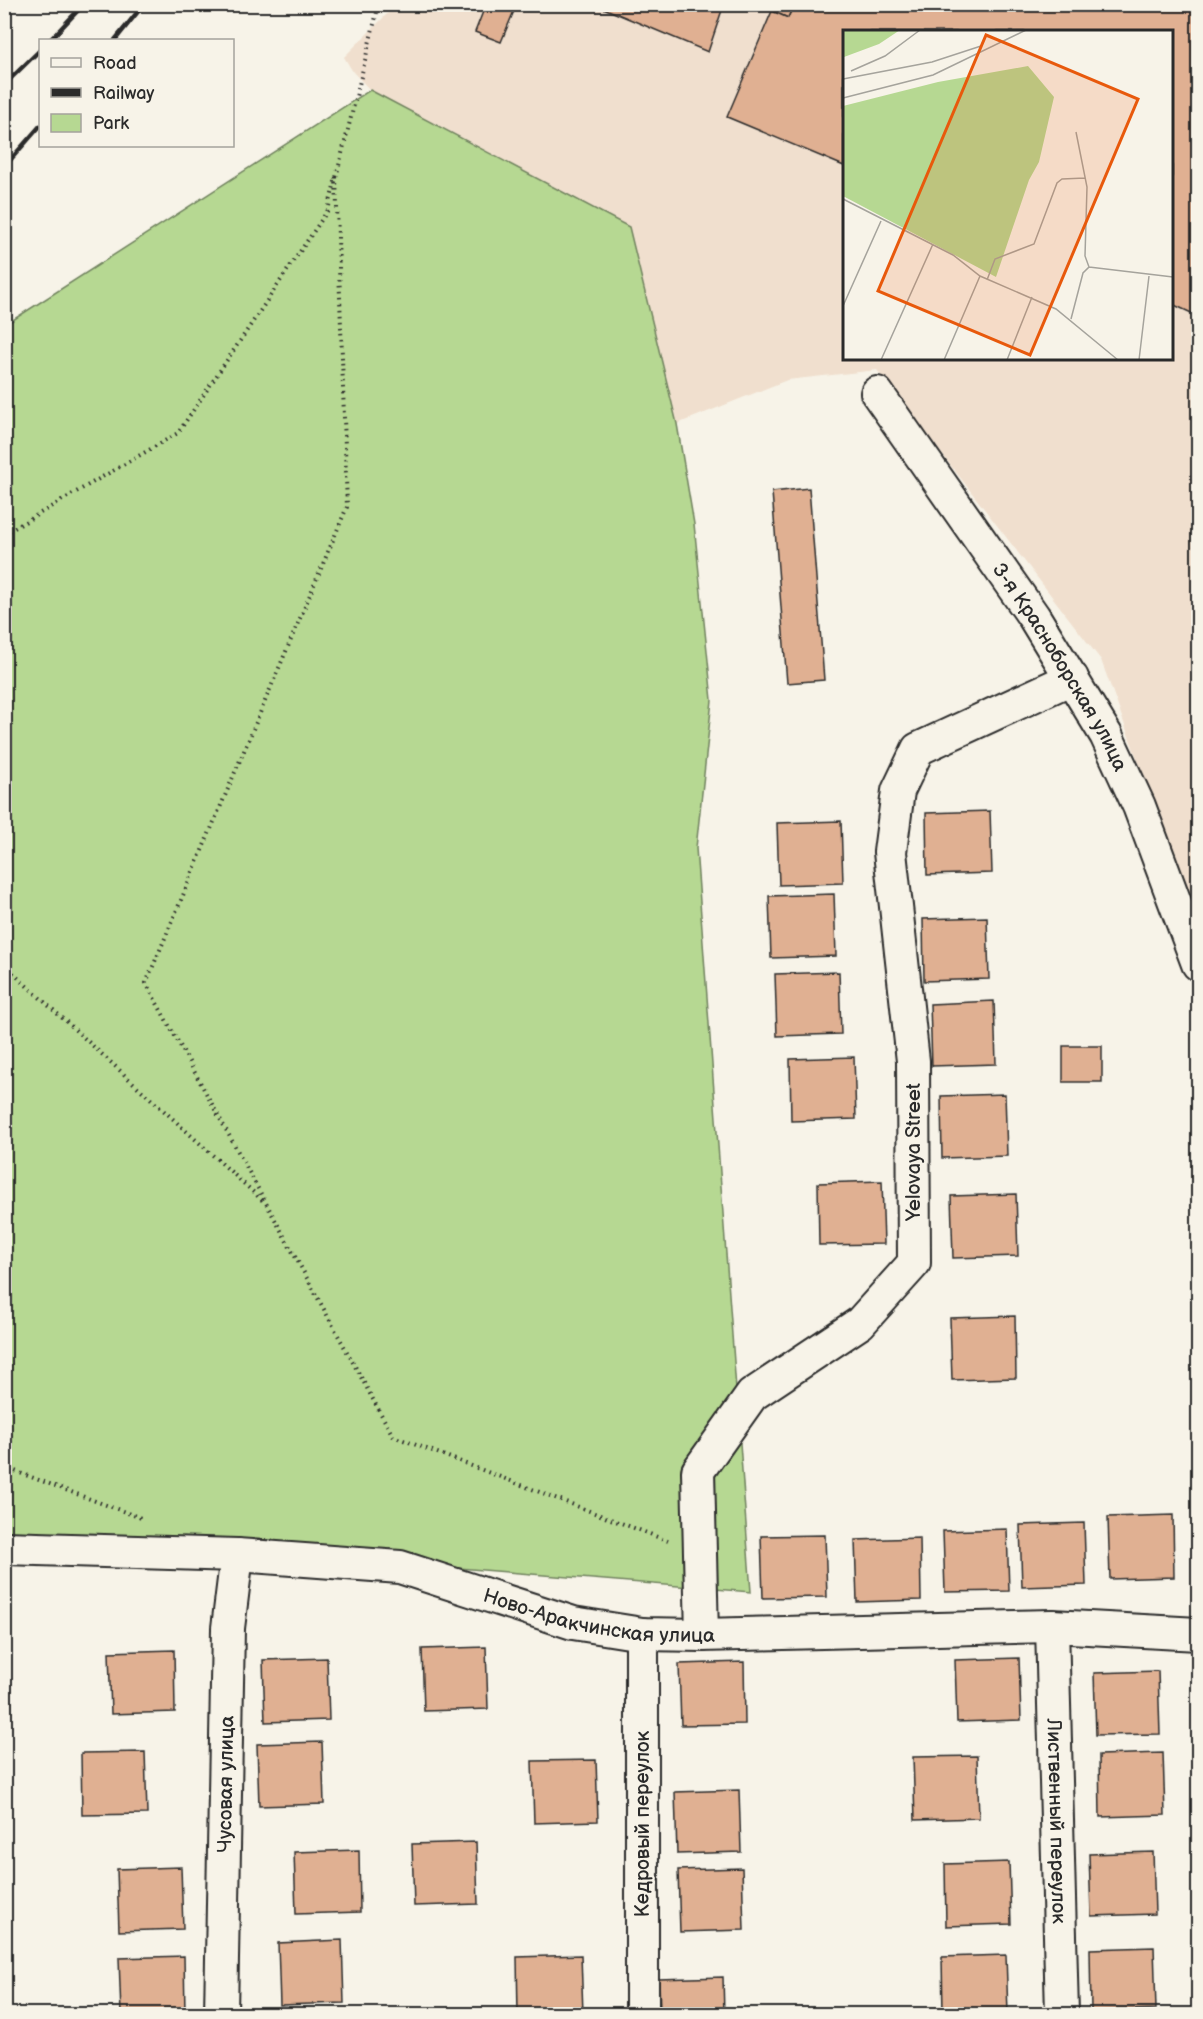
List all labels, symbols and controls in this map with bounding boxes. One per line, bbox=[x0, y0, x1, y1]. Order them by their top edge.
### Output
inset map bbox=[843, 30, 1173, 360]
legend bbox=[39, 39, 234, 147]
text: Road bbox=[93, 53, 137, 74]
text: Railway bbox=[93, 83, 155, 104]
text: Park bbox=[93, 113, 129, 134]
street label: 3-я Красноборская улица bbox=[987, 559, 1132, 775]
street label: Yelovaya Street bbox=[902, 1083, 926, 1222]
street label: Ново-Аракчинская улица bbox=[480, 1584, 715, 1648]
street label: Чусовая улица bbox=[213, 1715, 239, 1853]
street label: Лиственный переулок bbox=[1041, 1717, 1071, 1924]
street label: Кедровый переулок bbox=[631, 1730, 655, 1917]

